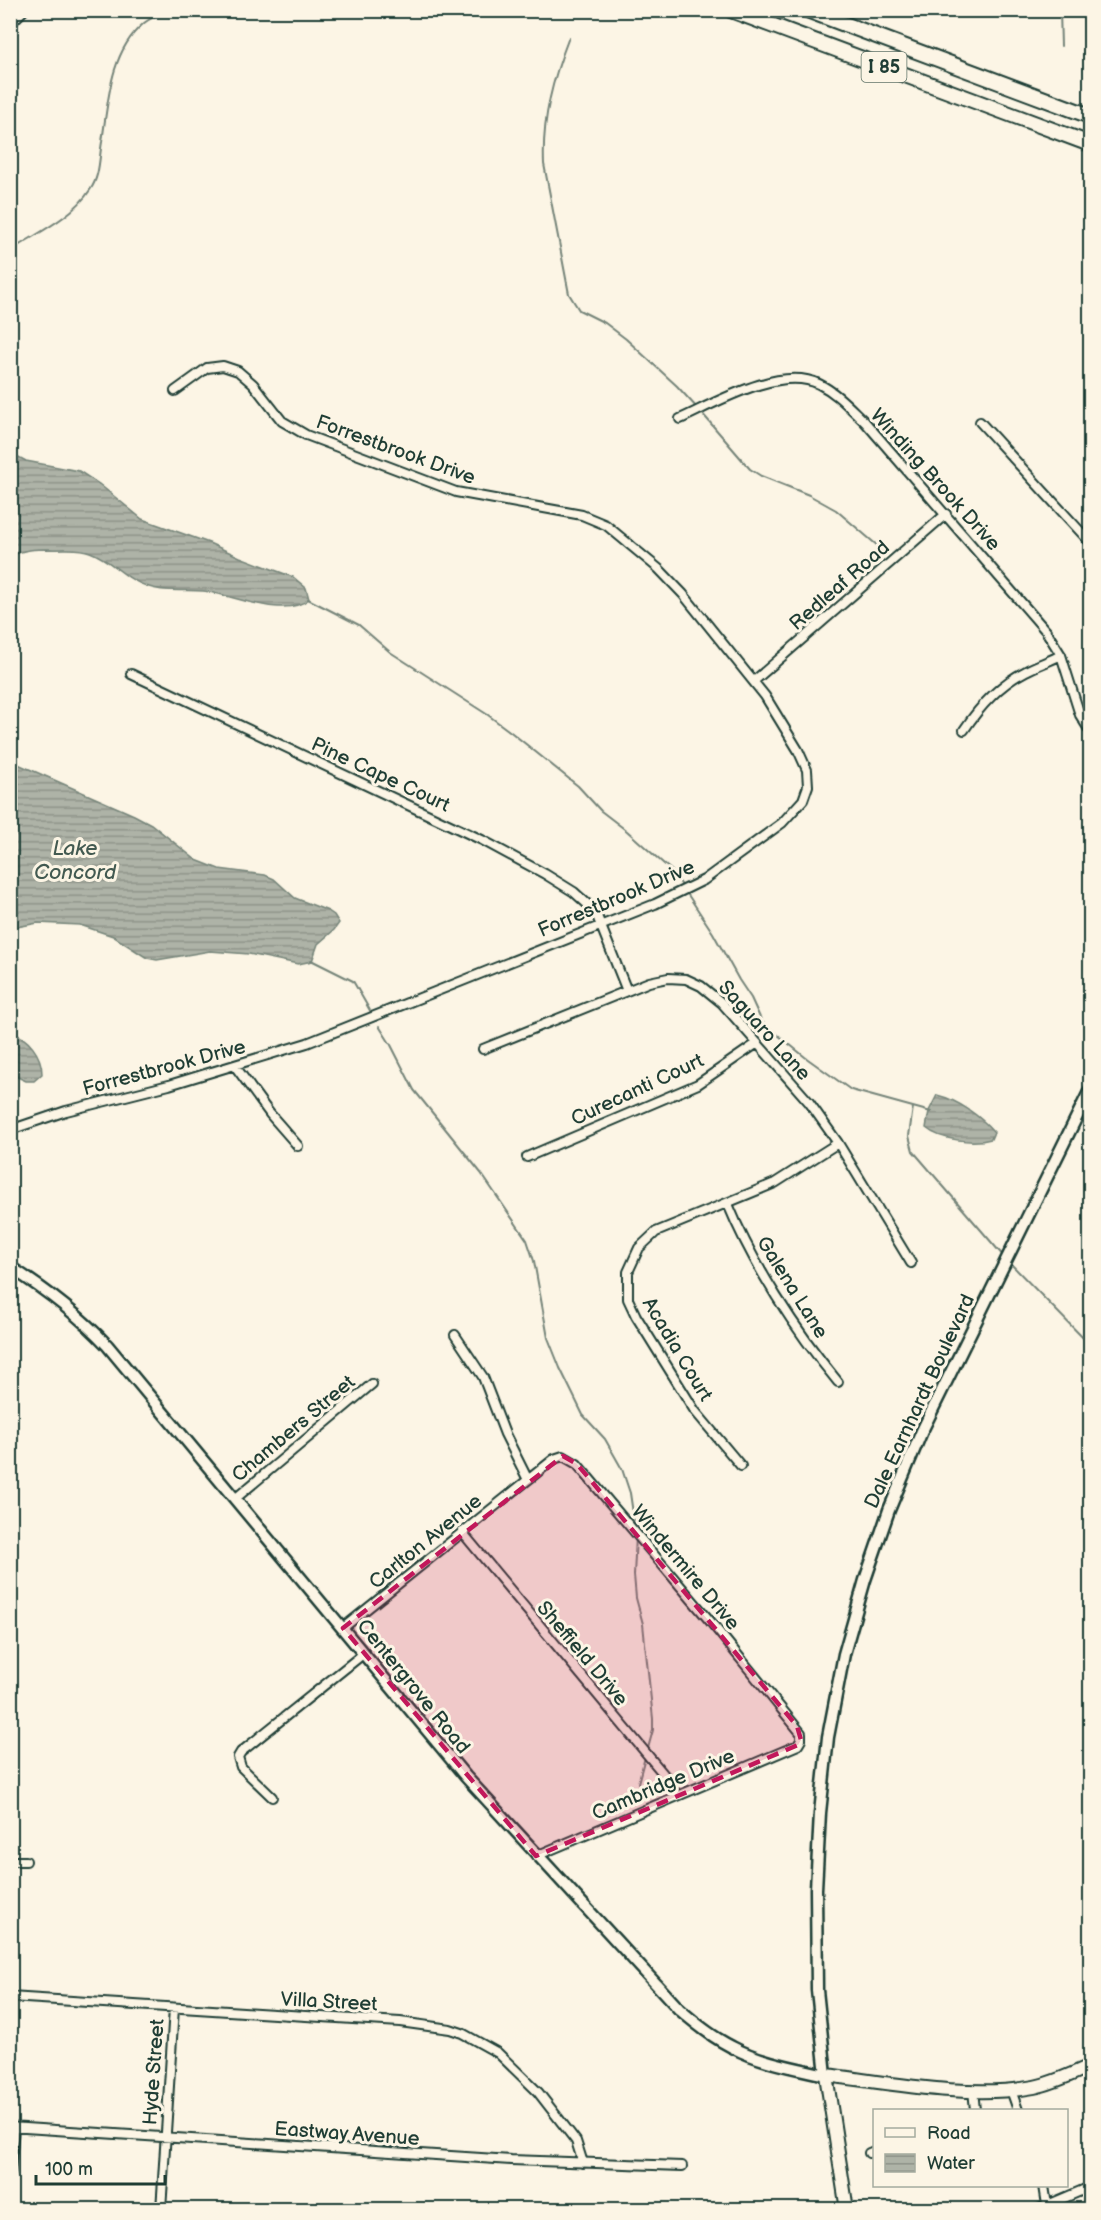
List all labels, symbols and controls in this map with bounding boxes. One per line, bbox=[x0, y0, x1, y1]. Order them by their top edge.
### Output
road number: I 85 bbox=[862, 52, 906, 82]
street label: Winding Brook Drive bbox=[865, 404, 1006, 556]
street label: Forrestbrook Drive bbox=[313, 410, 479, 490]
street label: Redleaf Road bbox=[785, 536, 895, 636]
street label: Pine Cape Court bbox=[307, 732, 454, 818]
water label: Lake Concord bbox=[34, 836, 117, 885]
street label: Forrestbrook Drive bbox=[535, 855, 698, 943]
street label: Saguaro Lane bbox=[713, 976, 816, 1086]
street label: Forrestbrook Drive bbox=[80, 1035, 248, 1101]
street label: Curecanti Court bbox=[567, 1049, 708, 1131]
street label: Galena Lane bbox=[751, 1232, 833, 1343]
street label: Dale Earnhardt Boulevard bbox=[860, 1291, 980, 1512]
street label: Acadia Court bbox=[637, 1293, 717, 1406]
street label: Chambers Street bbox=[227, 1370, 360, 1487]
street label: Carlton Avenue bbox=[364, 1489, 487, 1595]
street label: Windermire Drive bbox=[626, 1500, 745, 1635]
street label: Sheffield Drive bbox=[531, 1596, 633, 1711]
street label: Centergrove Road bbox=[352, 1615, 475, 1759]
street label: Cambridge Drive bbox=[588, 1744, 739, 1826]
street label: Villa Street bbox=[280, 1987, 378, 2017]
street label: Hyde Street bbox=[138, 2018, 170, 2126]
legend bbox=[873, 2109, 1068, 2187]
street label: Eastway Avenue bbox=[274, 2117, 420, 2151]
text: Road bbox=[927, 2123, 971, 2144]
scale bar bbox=[36, 2148, 165, 2186]
text: Water bbox=[927, 2153, 975, 2174]
text: 100 m bbox=[45, 2159, 93, 2180]

